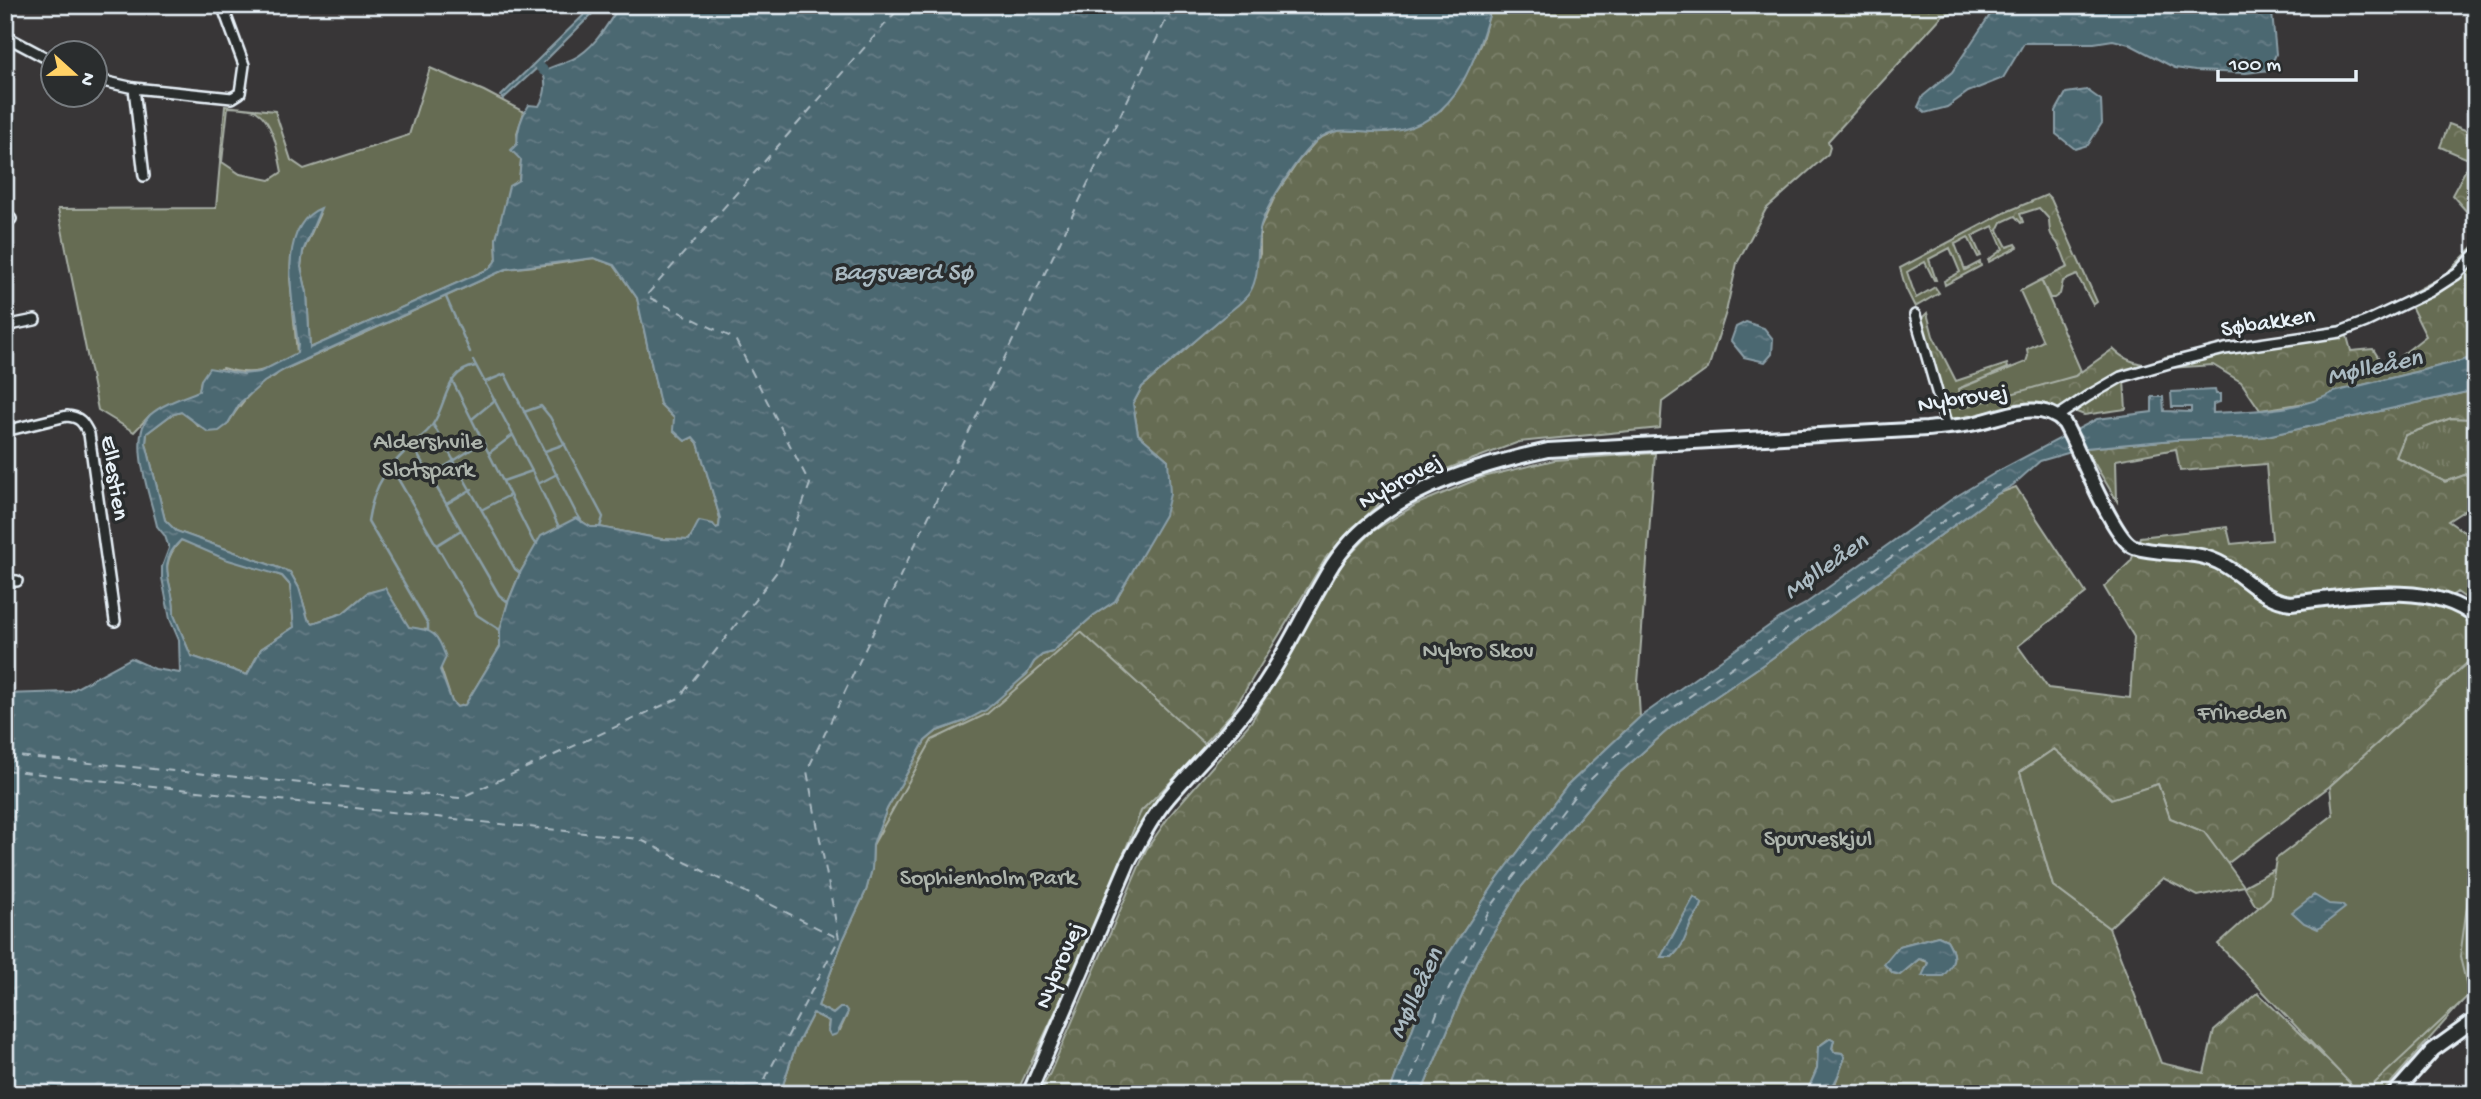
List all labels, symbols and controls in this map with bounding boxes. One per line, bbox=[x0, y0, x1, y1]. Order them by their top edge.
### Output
north arrow bbox=[38, 38, 108, 108]
scale bar bbox=[2218, 38, 2357, 82]
text: 100 m bbox=[2228, 54, 2281, 79]
text: N bbox=[74, 69, 100, 89]
water label: Bagsværd Sø bbox=[833, 259, 974, 290]
street label: Søbakken bbox=[2219, 302, 2318, 346]
water label: Mølleåen bbox=[2325, 344, 2426, 394]
street label: Nybrovej bbox=[1916, 379, 2010, 421]
park label: Aldershvile Slotspark bbox=[373, 429, 483, 486]
street label: Ellestien bbox=[92, 433, 134, 523]
street label: Nybrovej bbox=[1354, 448, 1448, 518]
water label: Mølleåen bbox=[1779, 527, 1876, 608]
park label: Nybro Skov bbox=[1422, 638, 1534, 667]
park label: Friheden bbox=[2196, 700, 2287, 729]
park label: Spurveskjul bbox=[1764, 826, 1872, 855]
park label: Sophienholm Park bbox=[900, 865, 1079, 894]
street label: Nybrovej bbox=[1030, 918, 1092, 1014]
water label: Mølleåen bbox=[1384, 943, 1453, 1044]

